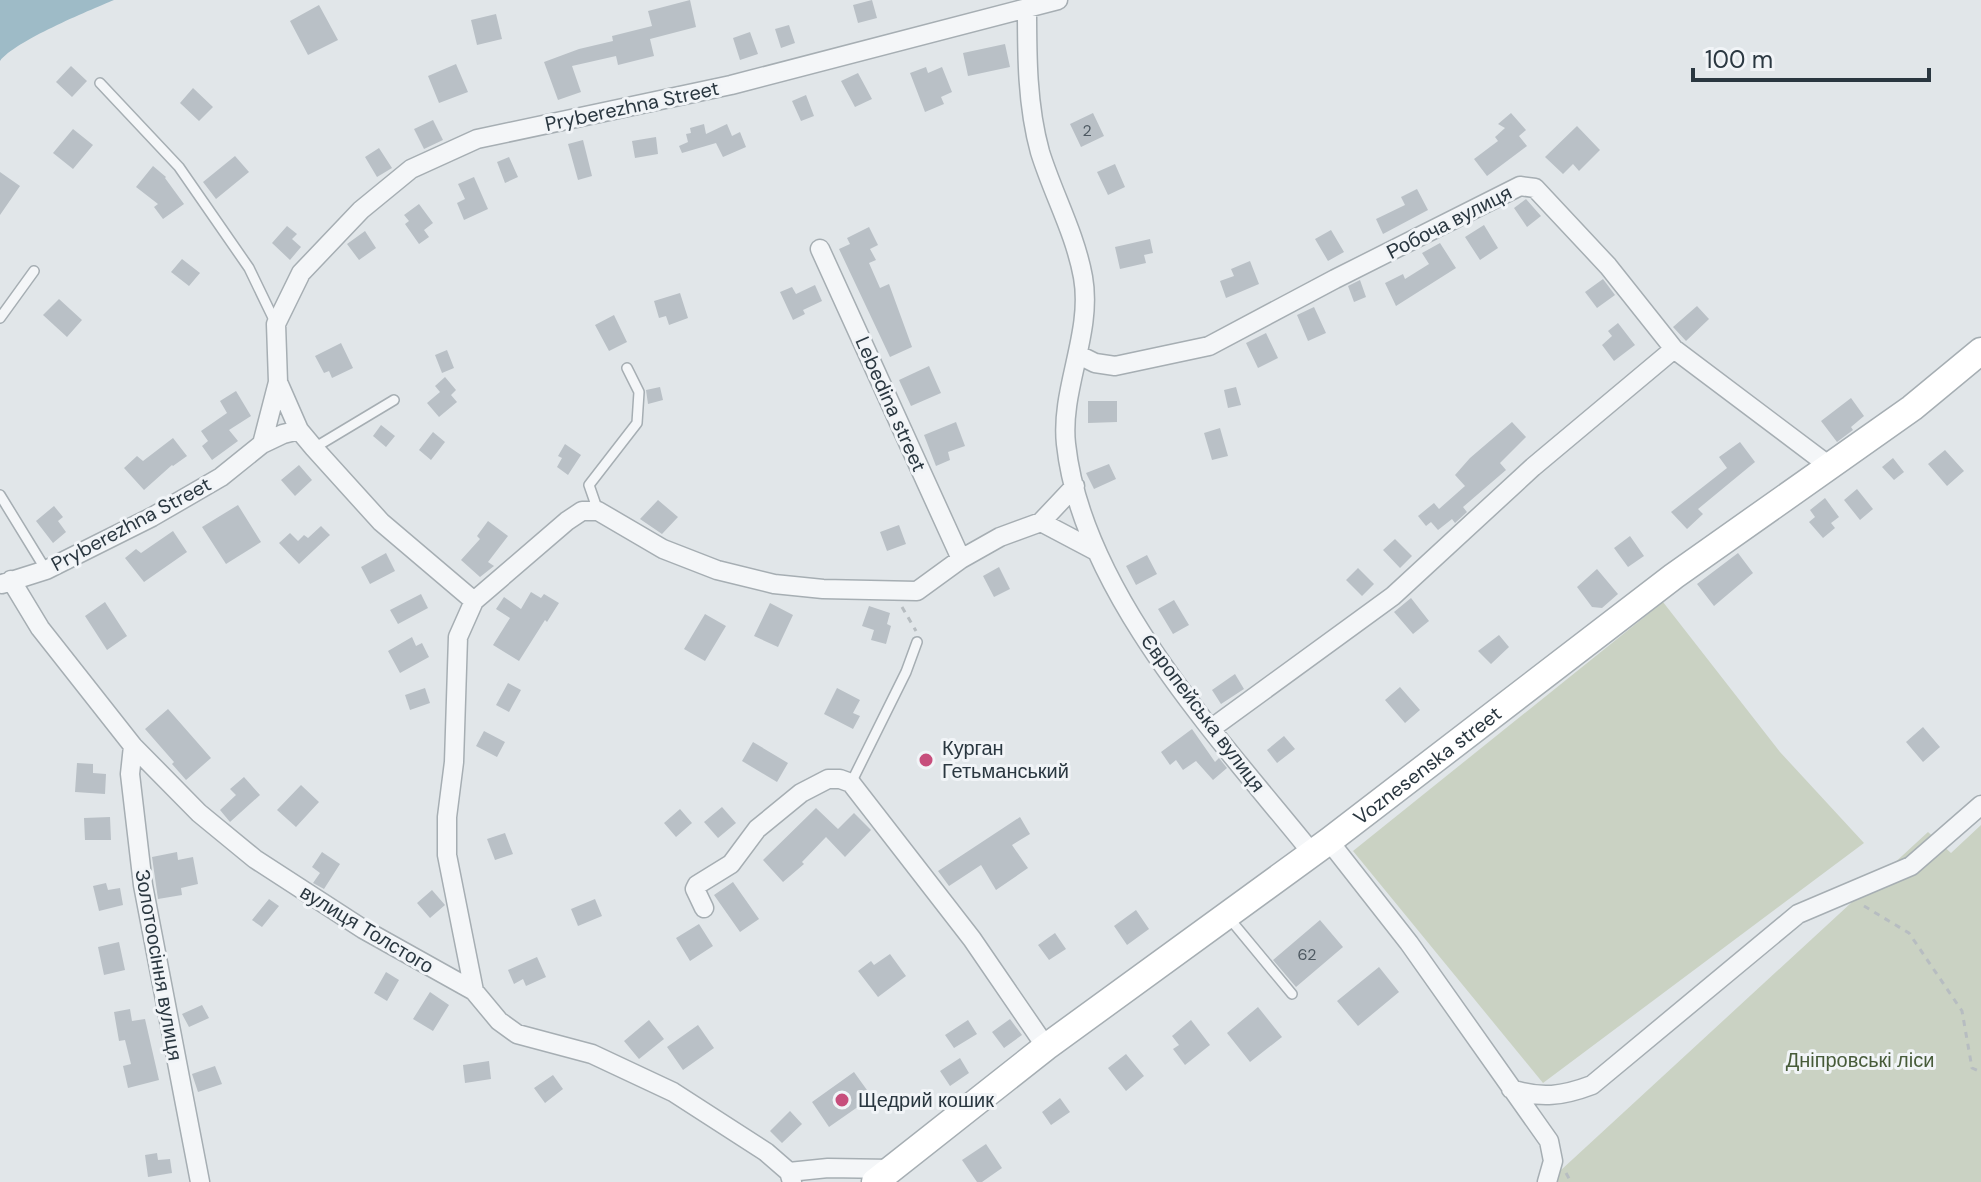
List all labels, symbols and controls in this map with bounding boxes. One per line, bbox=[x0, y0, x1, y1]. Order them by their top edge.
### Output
scale bar bbox=[1693, 32, 1929, 82]
text: 100 m bbox=[1705, 44, 1773, 75]
street label: Pryberezhna Street bbox=[543, 75, 722, 137]
house number: 2 bbox=[1082, 120, 1092, 141]
street label: Робоча вулиця bbox=[1382, 179, 1516, 265]
street label: Lebedina street bbox=[850, 332, 932, 476]
street label: Pryberezhna Street bbox=[47, 471, 216, 577]
street label: Європейська вулиця bbox=[1135, 629, 1271, 797]
street label: Voznesenska street bbox=[1348, 700, 1507, 831]
place label: Курган Гетьманський bbox=[942, 735, 1069, 784]
marker: Курган Гетьманський bbox=[917, 751, 935, 769]
street label: Золотоосіння вулиця bbox=[129, 867, 189, 1063]
street label: вулиця Толстого bbox=[295, 879, 439, 979]
house number: 62 bbox=[1298, 944, 1316, 965]
park label: Дніпровські ліси bbox=[1786, 1047, 1934, 1073]
place label: Щедрий кошик bbox=[858, 1087, 994, 1113]
marker: Щедрий кошик bbox=[833, 1091, 851, 1109]

